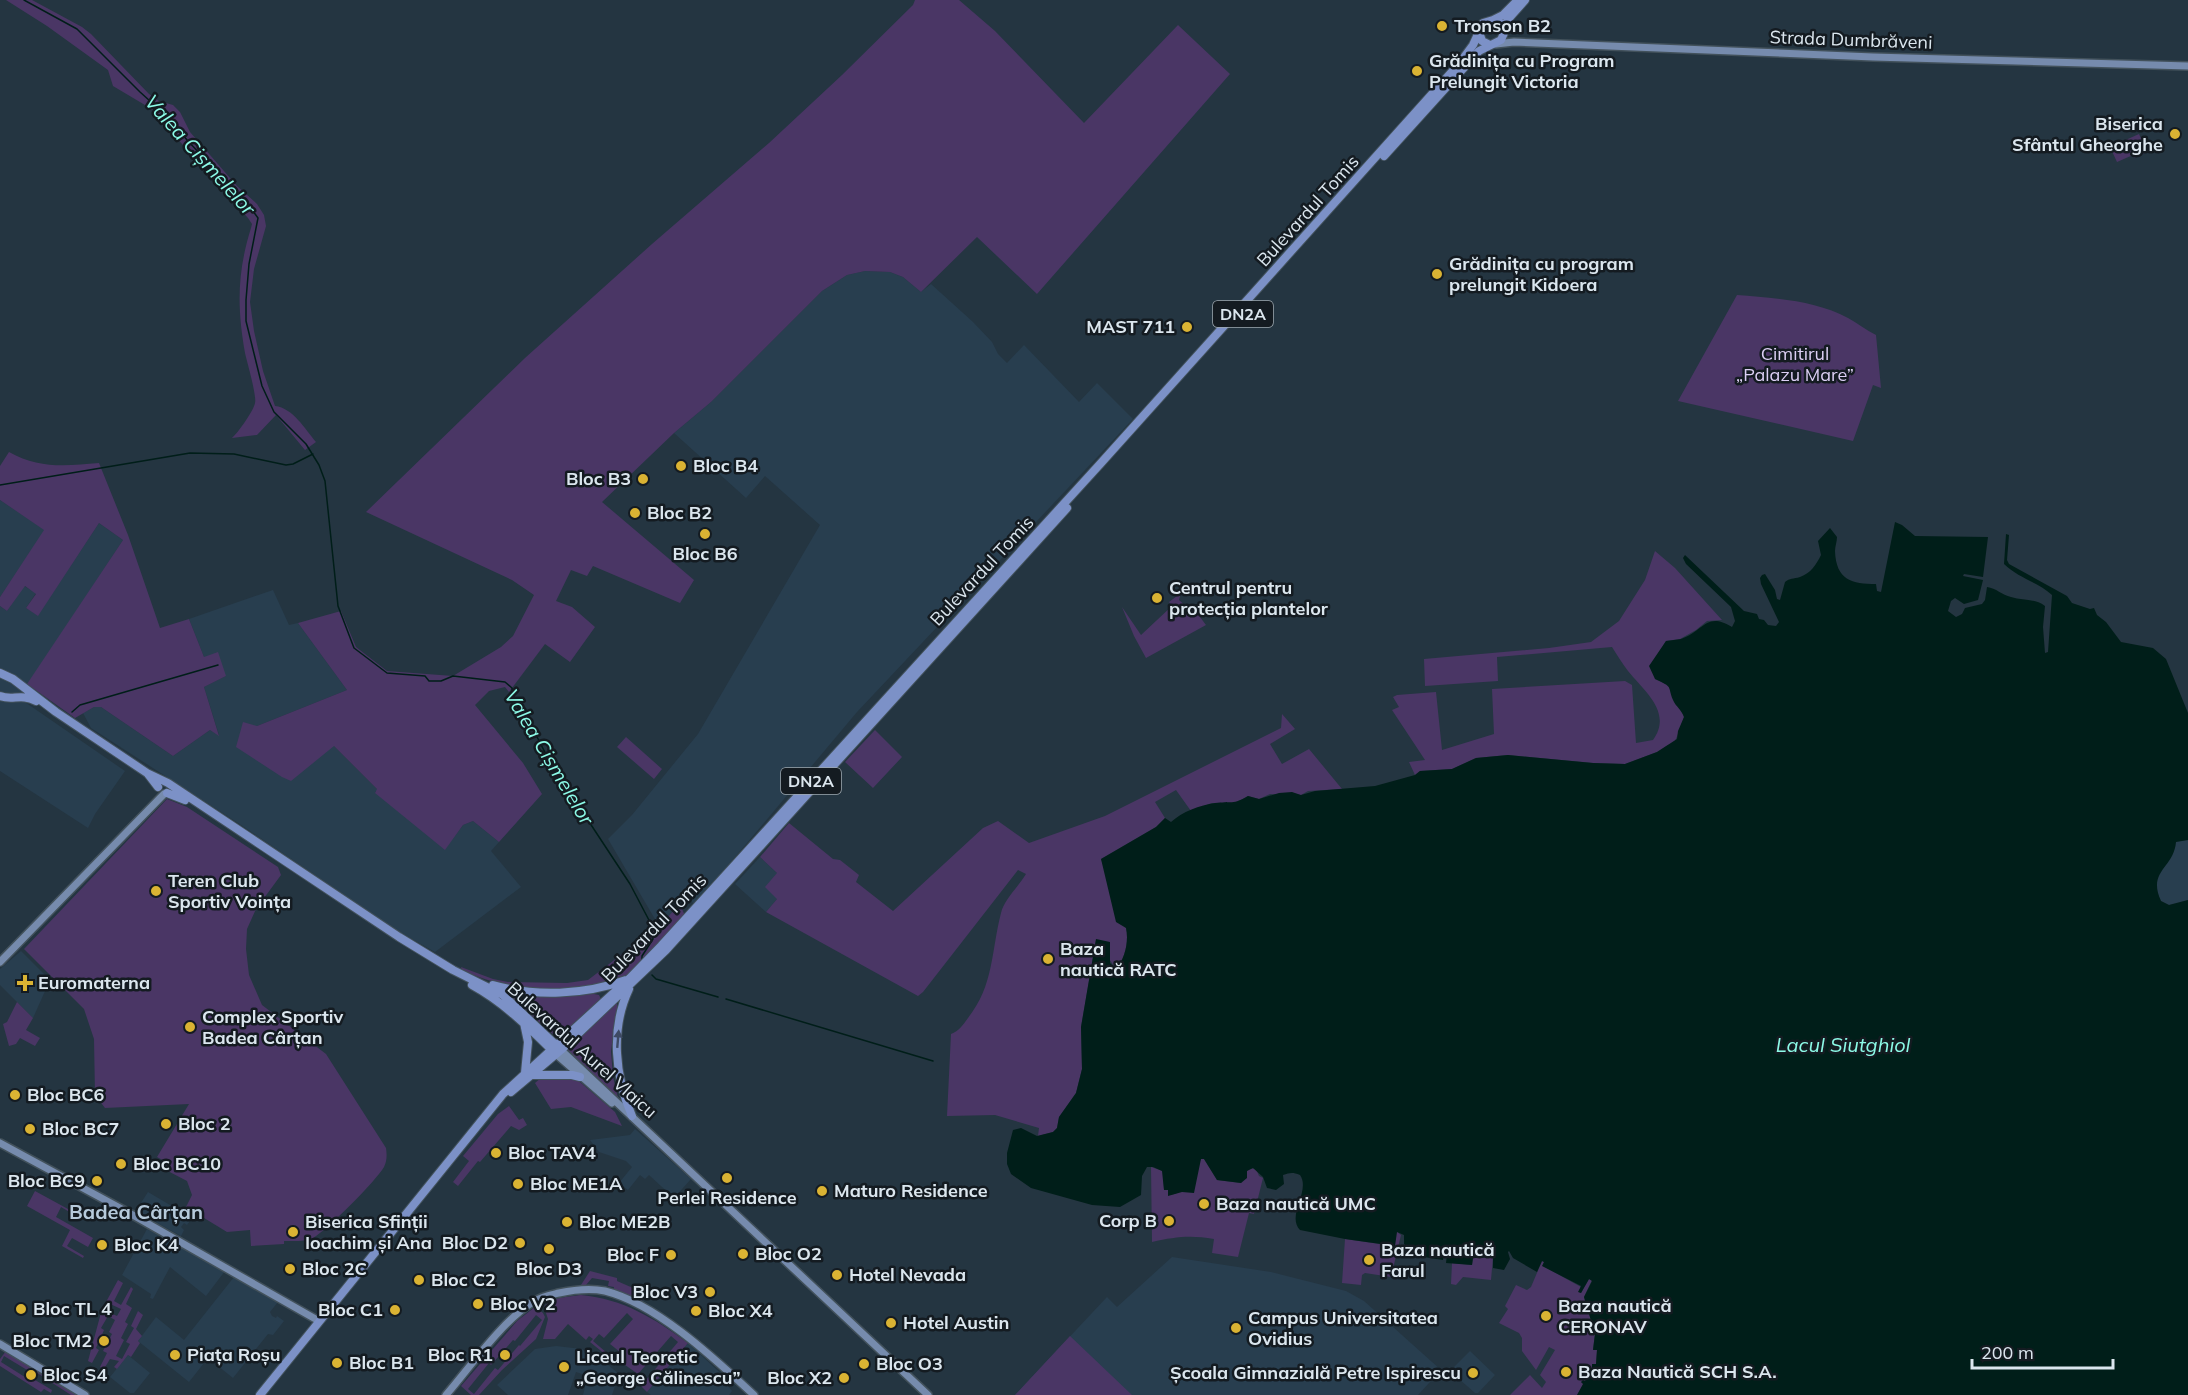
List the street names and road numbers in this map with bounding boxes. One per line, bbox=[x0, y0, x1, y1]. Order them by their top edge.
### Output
street label: Strada Dumbrăveni bbox=[1769, 25, 1933, 54]
street label: Bulevardul Tomis bbox=[1252, 150, 1364, 271]
road number: DN2A bbox=[1213, 301, 1273, 327]
street label: Bulevardul Tomis bbox=[925, 511, 1039, 630]
road number: DN2A bbox=[781, 768, 841, 794]
street label: Bulevardul Tomis bbox=[596, 868, 711, 987]
street label: Bulevardul Aurel Vlaicu bbox=[503, 976, 662, 1123]

